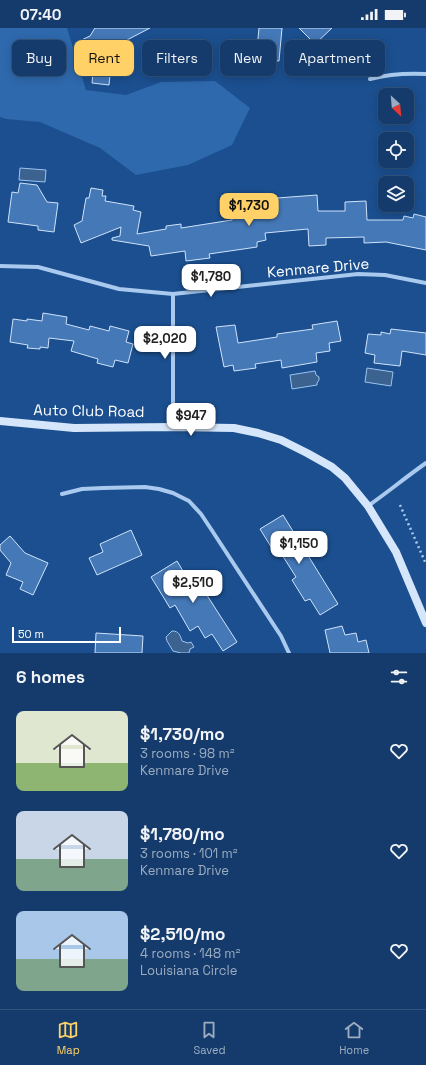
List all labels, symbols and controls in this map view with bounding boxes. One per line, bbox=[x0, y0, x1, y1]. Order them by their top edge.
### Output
text: 07:40 bbox=[20, 5, 61, 24]
chip: Buy bbox=[12, 40, 66, 76]
chip: Rent bbox=[74, 40, 134, 76]
chip: Filters bbox=[142, 40, 212, 76]
chip: New bbox=[220, 40, 276, 76]
chip: Apartment bbox=[284, 40, 385, 76]
north arrow bbox=[378, 88, 414, 124]
map controls bbox=[378, 88, 414, 212]
button: locate bbox=[378, 132, 414, 168]
button: layers bbox=[378, 176, 414, 212]
pin: $1,730 bbox=[216, 193, 282, 227]
text: $1,730 bbox=[229, 197, 269, 214]
street label: Kenmare Drive bbox=[266, 254, 370, 281]
pin: $1,780 bbox=[178, 264, 244, 298]
text: $1,780 bbox=[191, 268, 231, 285]
pin: $2,020 bbox=[132, 326, 198, 360]
text: $2,020 bbox=[143, 330, 187, 347]
street label: Auto Club Road bbox=[33, 400, 145, 421]
pin: $947 bbox=[167, 403, 215, 437]
text: $947 bbox=[176, 407, 206, 424]
pin: $1,150 bbox=[266, 531, 332, 565]
text: $1,150 bbox=[279, 535, 319, 552]
pin: $2,510 bbox=[160, 570, 226, 604]
text: $2,510 bbox=[172, 574, 214, 591]
scale bar bbox=[12, 625, 121, 644]
text: 50 m bbox=[18, 627, 44, 641]
text: 6 homes bbox=[16, 666, 85, 688]
icon: filters bbox=[388, 666, 410, 688]
text: $1,730/mo bbox=[140, 723, 225, 745]
icon: home bbox=[48, 727, 96, 775]
icon: heart bbox=[388, 740, 410, 762]
text: 3 rooms · 98 m² bbox=[140, 745, 234, 762]
text: Kenmare Drive bbox=[140, 762, 229, 779]
text: $1,780/mo bbox=[140, 823, 225, 845]
icon: home bbox=[48, 827, 96, 875]
icon: heart bbox=[388, 840, 410, 862]
text: 3 rooms · 101 m² bbox=[140, 845, 238, 862]
text: Kenmare Drive bbox=[140, 862, 229, 879]
text: $2,510/mo bbox=[140, 923, 226, 945]
icon: home bbox=[48, 927, 96, 975]
icon: heart bbox=[388, 940, 410, 962]
text: 4 rooms · 148 m² bbox=[140, 945, 240, 962]
text: Louisiana Circle bbox=[140, 962, 237, 979]
tab: Map bbox=[57, 1019, 80, 1057]
tab: Saved bbox=[193, 1019, 226, 1057]
tab: Home bbox=[339, 1019, 369, 1057]

